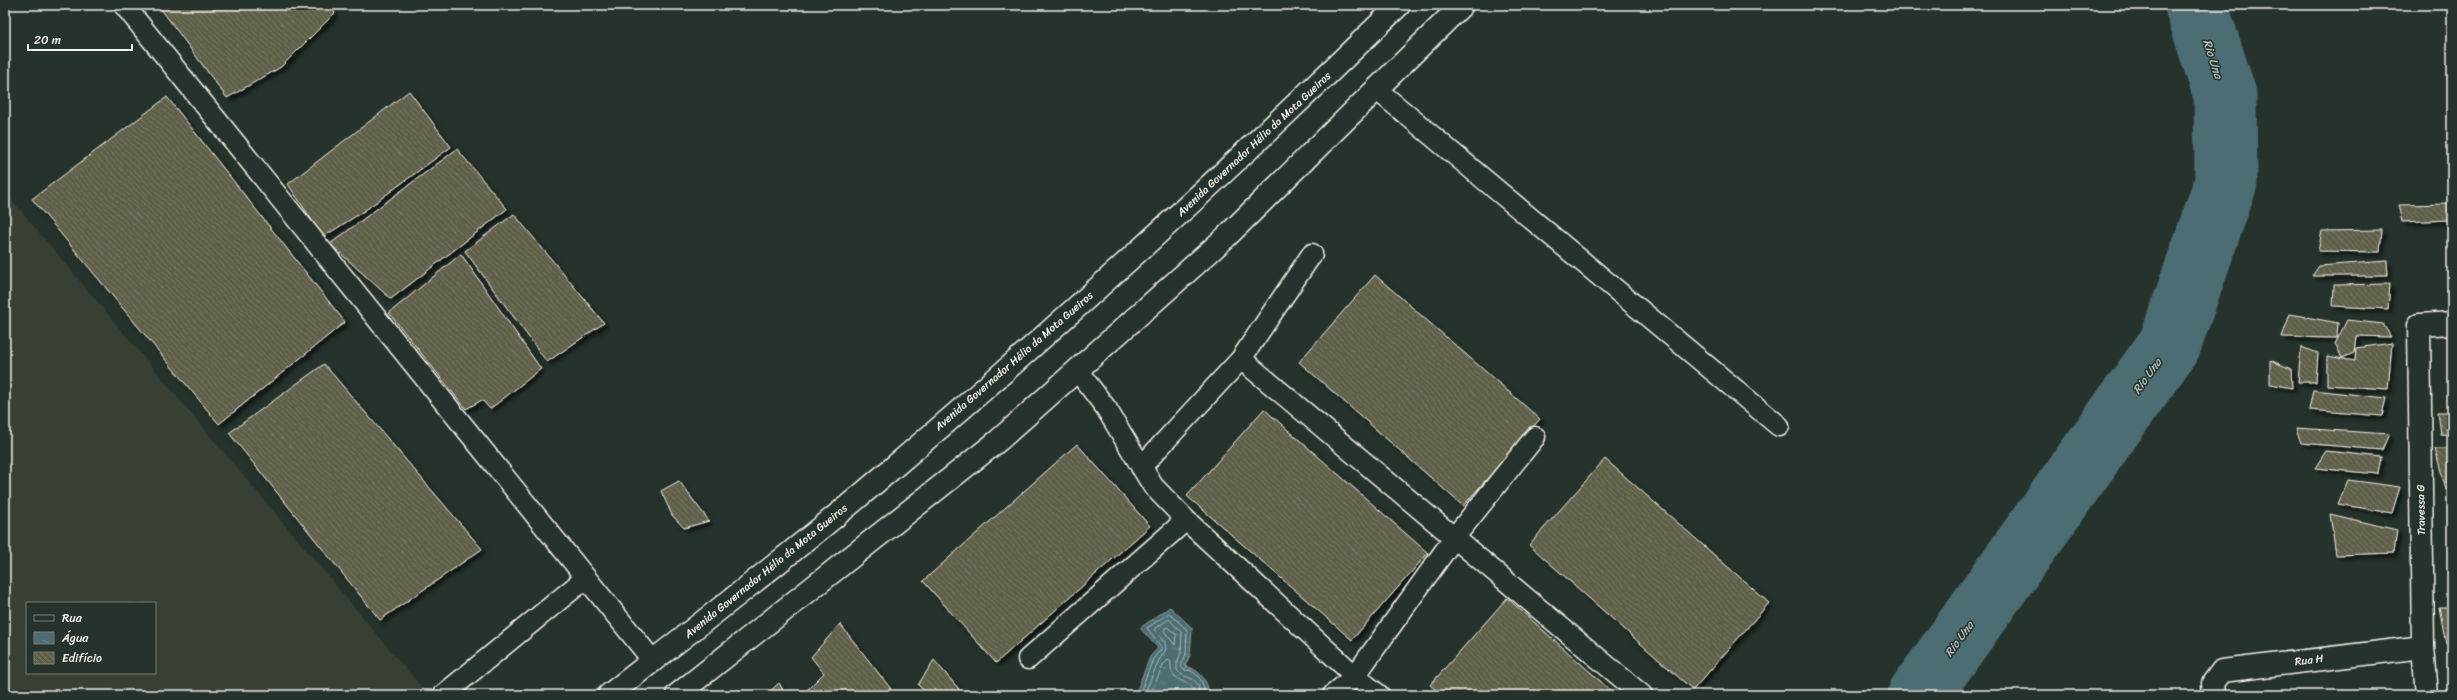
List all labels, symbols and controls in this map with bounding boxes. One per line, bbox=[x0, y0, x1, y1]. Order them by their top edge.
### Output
scale bar bbox=[28, 26, 132, 52]
text: 20 m bbox=[34, 29, 61, 51]
water label: Rio Una bbox=[2196, 36, 2230, 82]
street label: Avenida Governador Hélio da Mota Gueiros bbox=[1172, 66, 1336, 222]
street label: Avenida Governador Hélio da Mota Gueiros bbox=[929, 286, 1099, 436]
water label: Rio Una bbox=[2126, 352, 2168, 399]
street label: Travessa G bbox=[2411, 484, 2431, 536]
street label: Avenida Governador Hélio da Mota Gueiros bbox=[679, 498, 853, 644]
legend bbox=[26, 602, 156, 674]
text: Rua bbox=[62, 607, 83, 629]
water label: Rio Una bbox=[1938, 615, 1980, 662]
text: Água bbox=[61, 627, 89, 649]
text: Edifício bbox=[62, 647, 102, 669]
street label: Rua H bbox=[2294, 649, 2325, 671]

